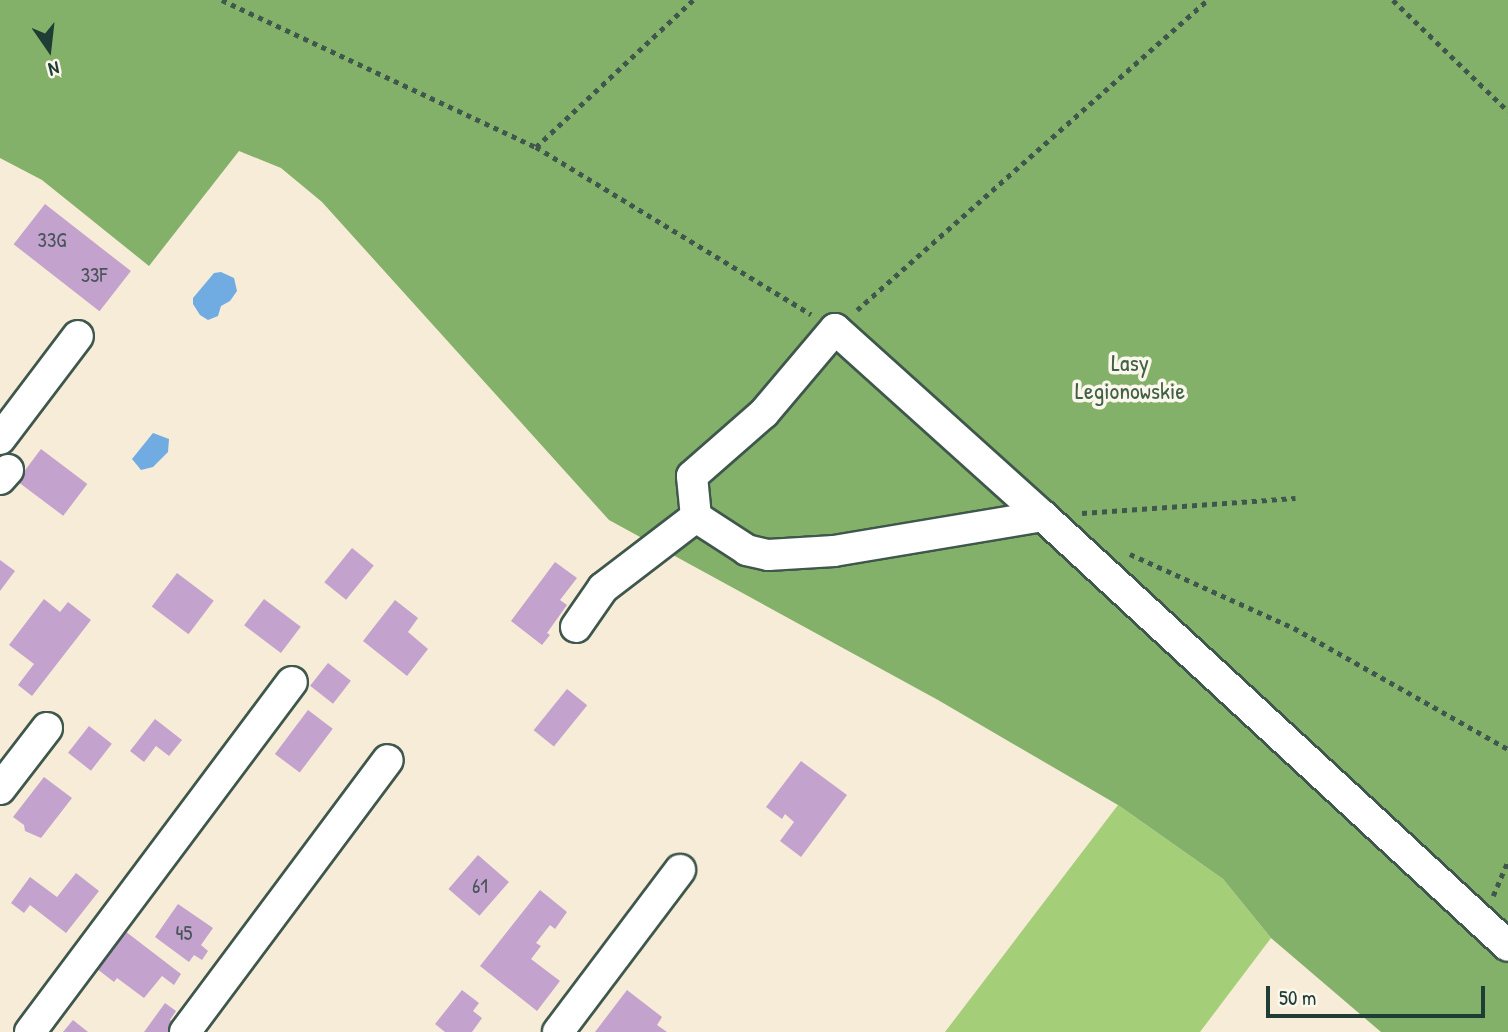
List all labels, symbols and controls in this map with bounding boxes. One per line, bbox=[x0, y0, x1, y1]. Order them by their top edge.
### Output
north arrow bbox=[14, 14, 84, 84]
text: N bbox=[46, 56, 62, 83]
house number: 33G bbox=[38, 227, 66, 253]
house number: 33F bbox=[81, 262, 107, 288]
park label: Lasy Legionowskie bbox=[1075, 349, 1185, 405]
house number: 61 bbox=[472, 873, 488, 899]
house number: 45 bbox=[176, 920, 192, 946]
scale bar bbox=[1270, 972, 1489, 1016]
text: 50 m bbox=[1279, 983, 1316, 1012]

